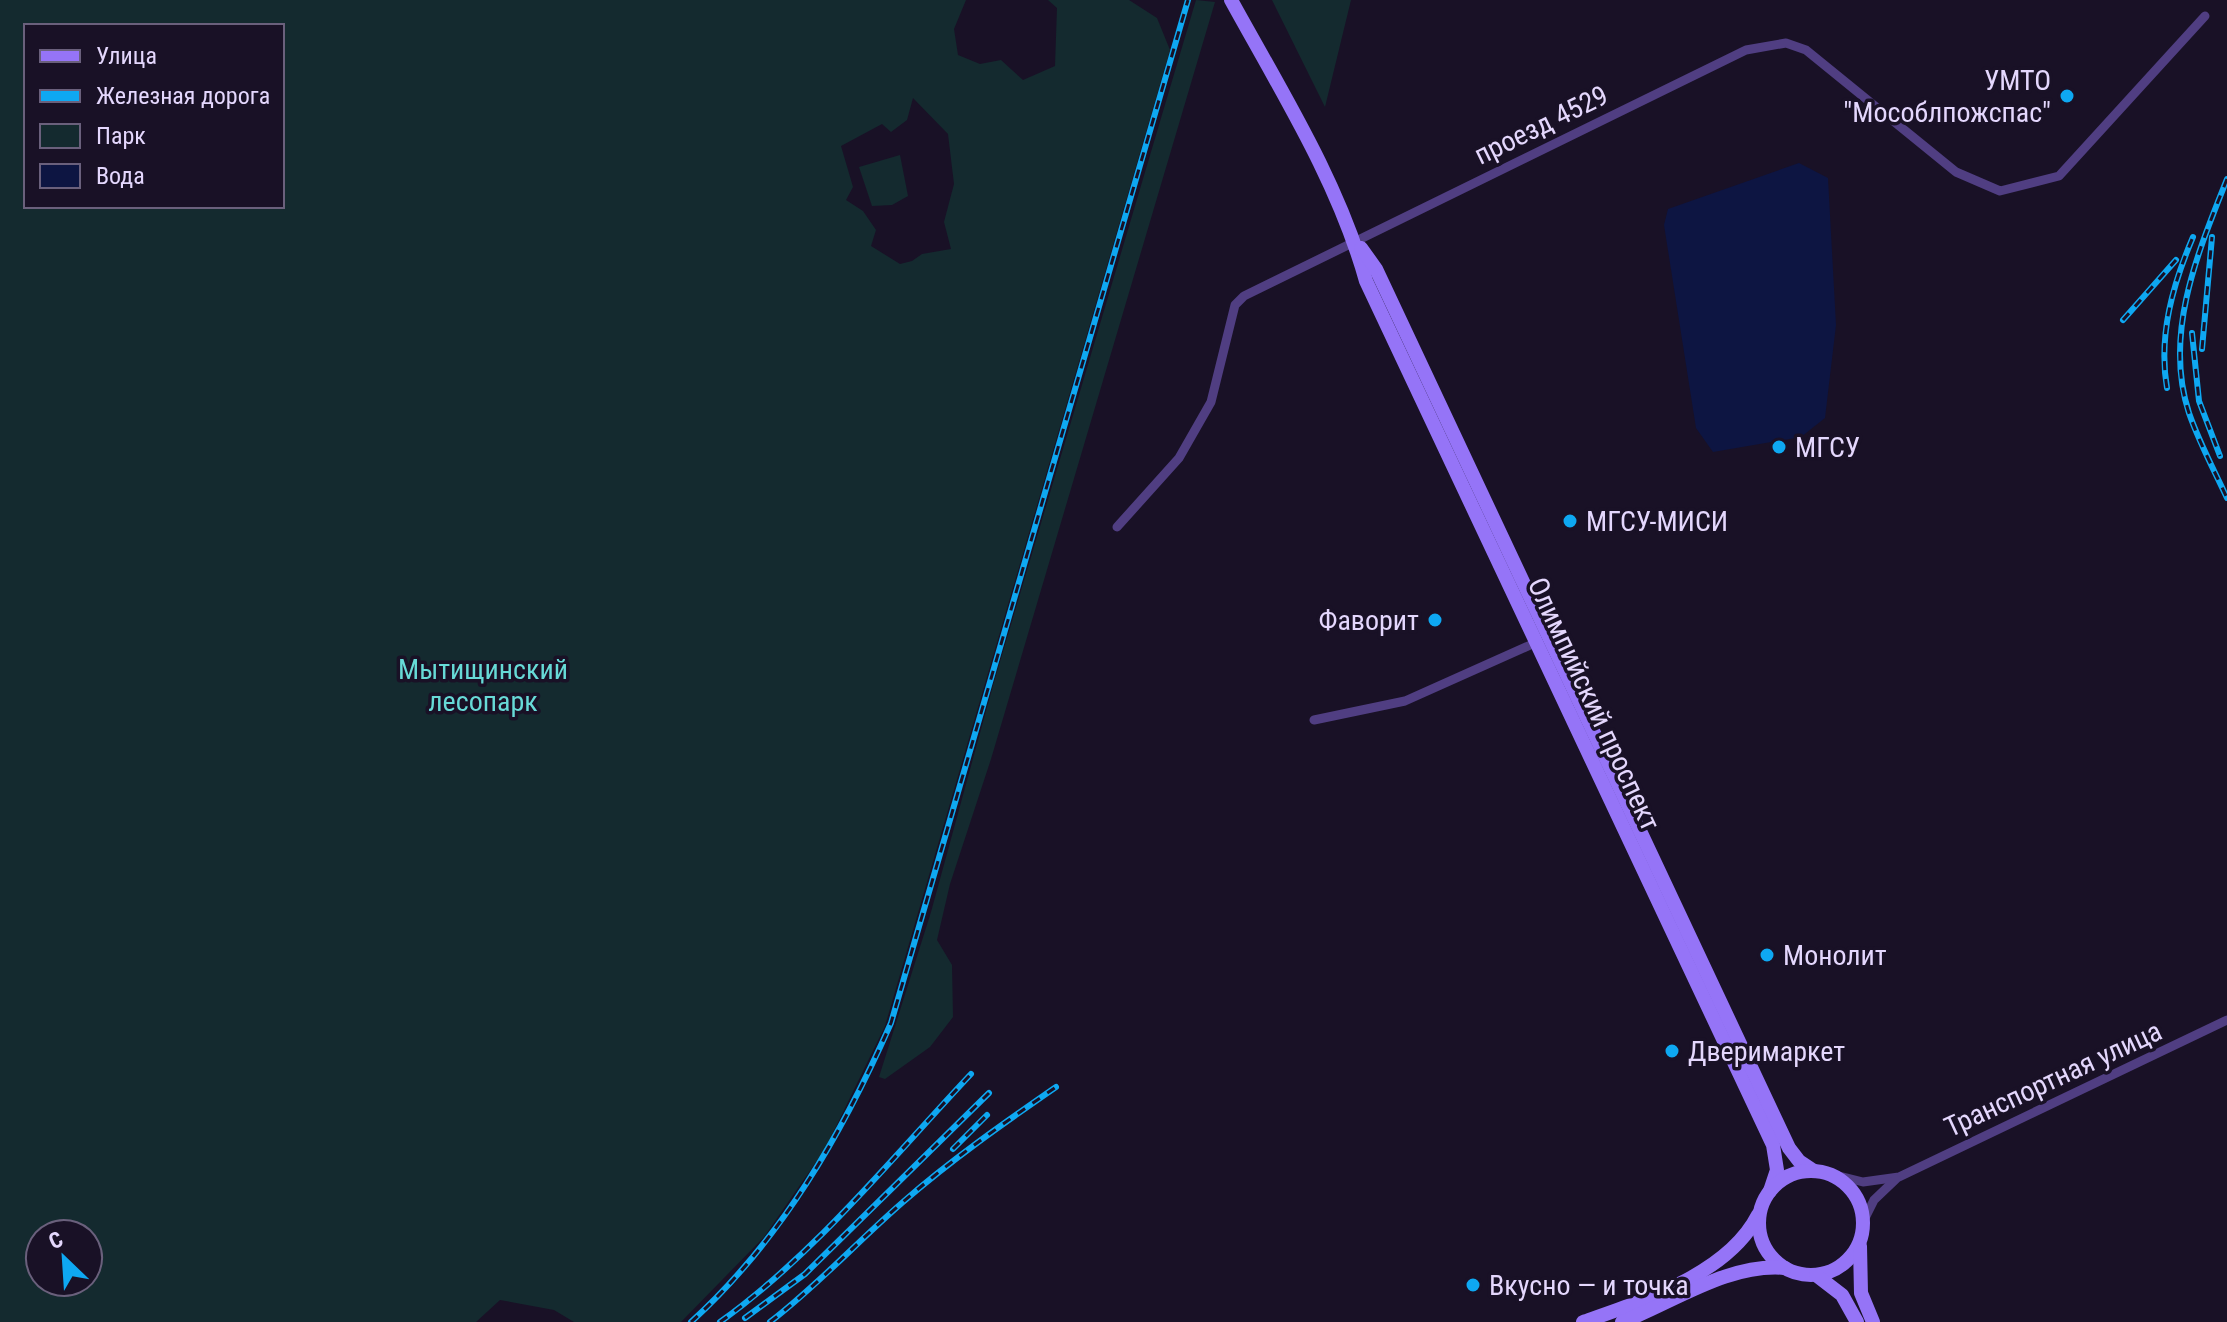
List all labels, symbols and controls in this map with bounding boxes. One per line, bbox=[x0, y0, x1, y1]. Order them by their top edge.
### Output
legend bbox=[24, 24, 284, 208]
text: Улица bbox=[96, 42, 157, 70]
place label: УМТО "Мособлпожспас" bbox=[1843, 64, 2051, 129]
street label: проезд 4529 bbox=[1469, 79, 1613, 171]
text: Железная дорога bbox=[96, 82, 270, 110]
marker: УМТО "Мособлпожспас" bbox=[2058, 87, 2076, 105]
text: Парк bbox=[96, 122, 146, 150]
text: Вода bbox=[96, 162, 145, 190]
place label: МГСУ bbox=[1795, 431, 1860, 464]
marker: МГСУ bbox=[1770, 438, 1788, 456]
place label: МГСУ-МИСИ bbox=[1586, 505, 1728, 538]
marker: МГСУ-МИСИ bbox=[1561, 512, 1579, 530]
street label: Олимпийский проспект bbox=[1521, 572, 1667, 836]
place label: Фаворит bbox=[1318, 604, 1419, 637]
marker: Фаворит bbox=[1426, 611, 1444, 629]
park label: Мытищинский лесопарк bbox=[398, 653, 568, 718]
place label: Монолит bbox=[1783, 939, 1887, 972]
marker: Монолит bbox=[1758, 946, 1776, 964]
street label: Транспортная улица bbox=[1939, 1014, 2167, 1144]
place label: Дверимаркет bbox=[1688, 1035, 1845, 1068]
marker: Дверимаркет bbox=[1663, 1042, 1681, 1060]
north arrow bbox=[24, 1218, 104, 1298]
text: С bbox=[45, 1226, 67, 1254]
place label: Вкусно — и точка bbox=[1489, 1269, 1689, 1302]
marker: Вкусно — и точка bbox=[1464, 1276, 1482, 1294]

